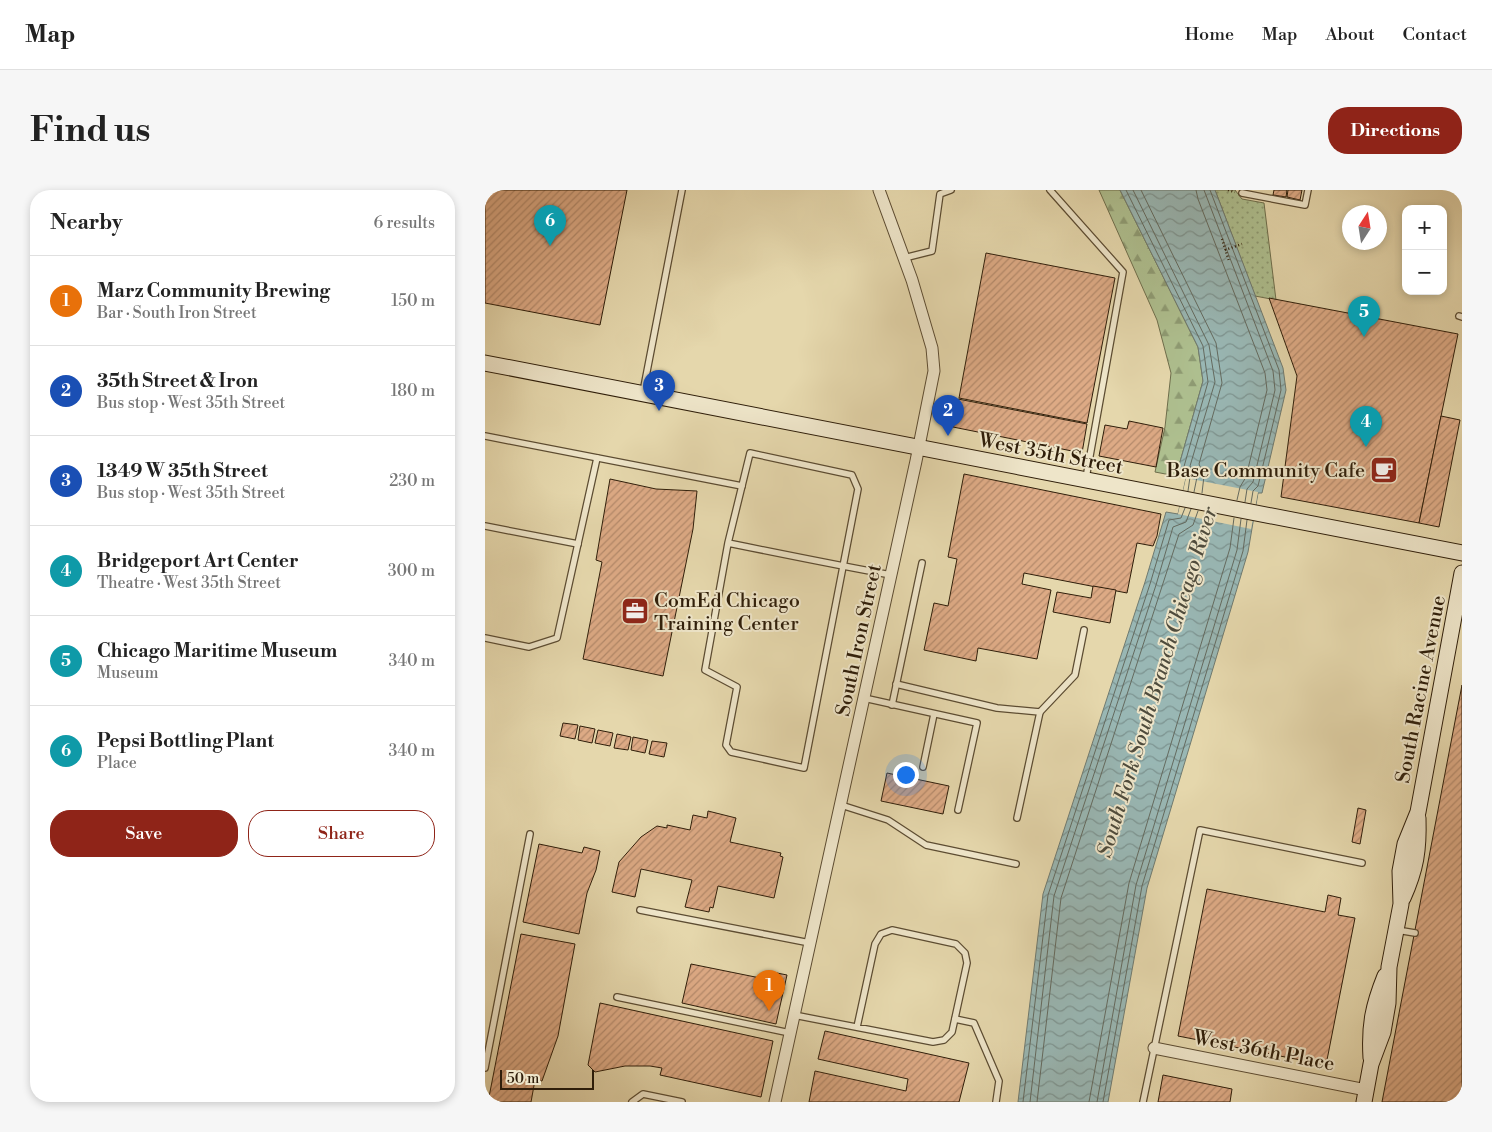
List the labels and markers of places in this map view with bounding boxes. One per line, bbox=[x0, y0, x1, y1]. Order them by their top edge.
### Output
pin: 6 bbox=[534, 205, 566, 246]
pin: 5 bbox=[1348, 296, 1380, 337]
pin: 3 bbox=[643, 370, 675, 411]
pin: 2 bbox=[932, 395, 964, 436]
pin: 4 bbox=[1350, 406, 1382, 447]
cafe icon: Base Community Cafe bbox=[1369, 455, 1399, 485]
place label: Base Community Cafe bbox=[1165, 459, 1365, 484]
place label: ComEd Chicago Training Center bbox=[654, 589, 800, 637]
office icon: ComEd Chicago Training Center bbox=[620, 596, 650, 626]
pin: 1 bbox=[753, 970, 785, 1011]

